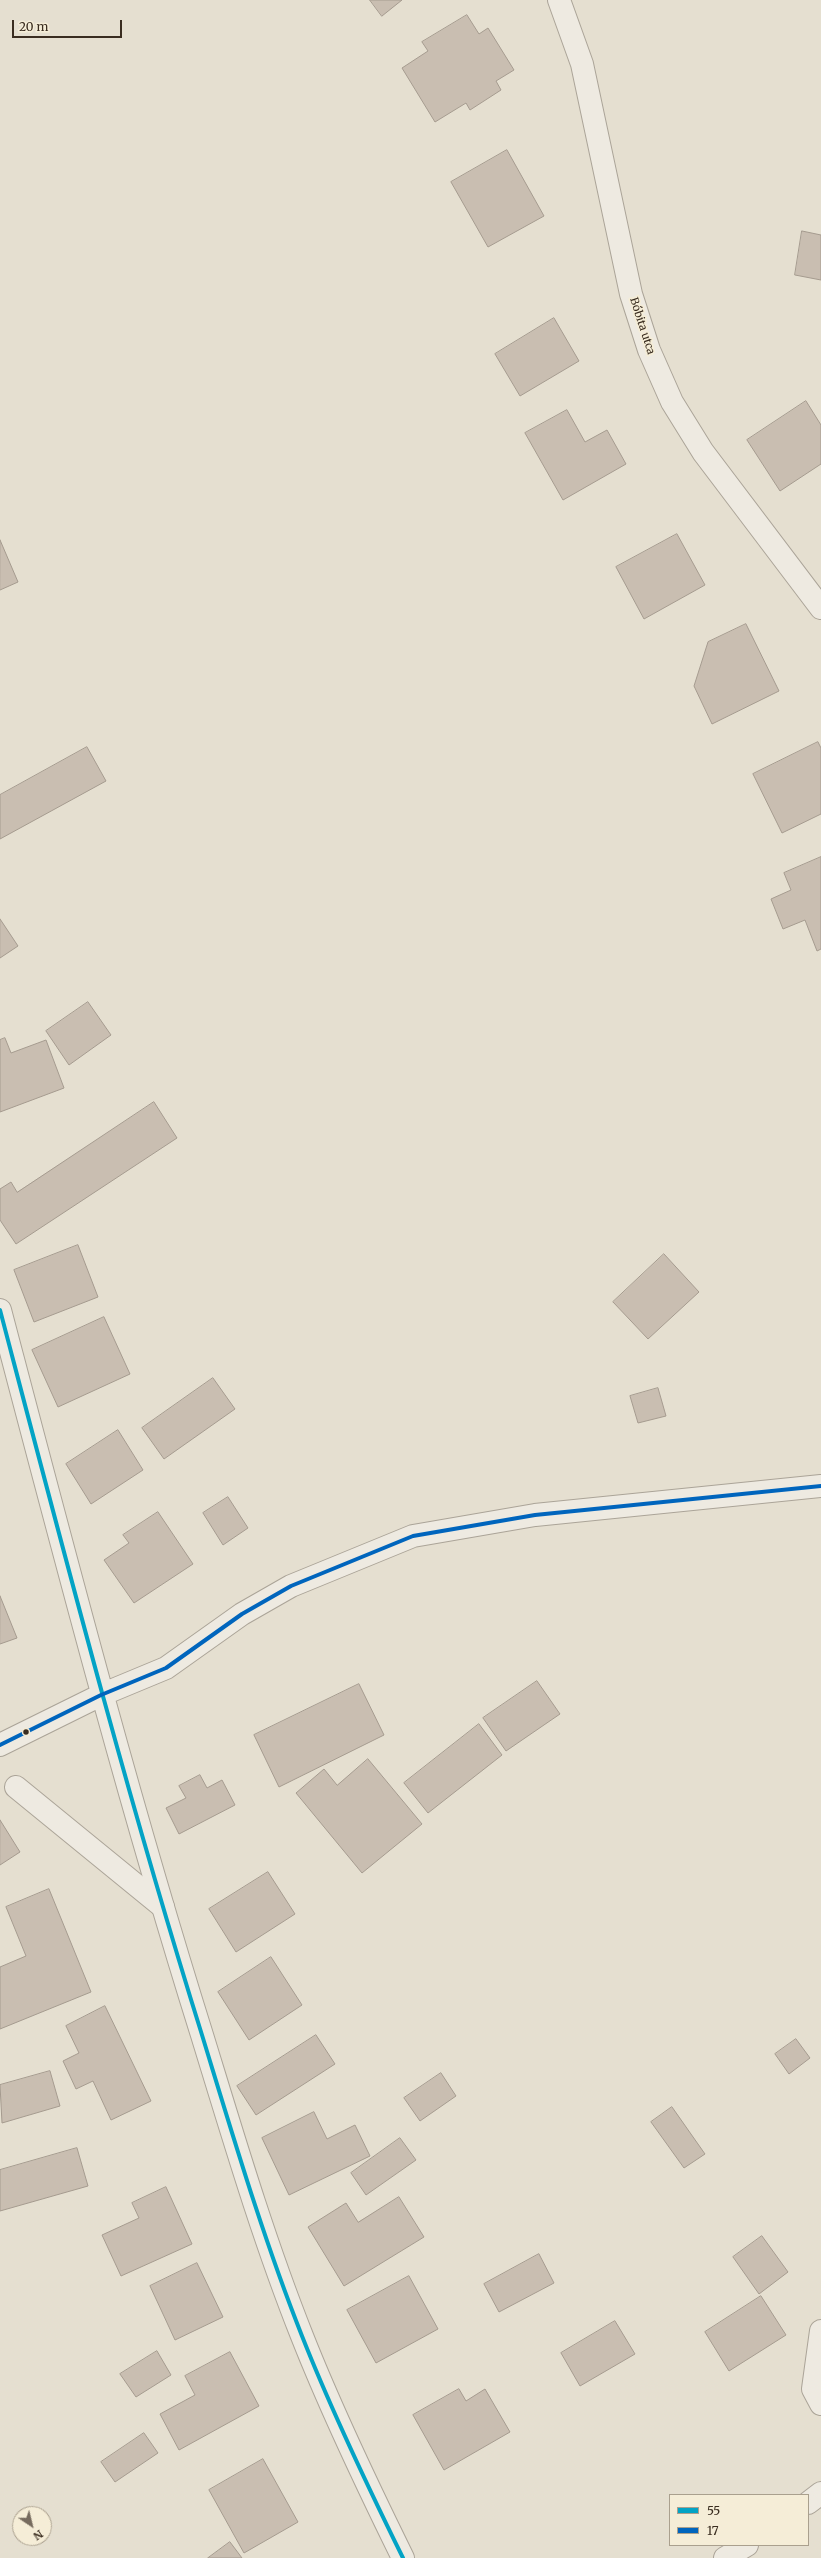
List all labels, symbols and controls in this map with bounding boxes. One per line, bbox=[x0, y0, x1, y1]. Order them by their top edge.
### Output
scale bar bbox=[14, 12, 124, 38]
text: 20 m bbox=[19, 19, 48, 34]
street label: Bóbita utca bbox=[627, 296, 657, 356]
unlabelled marker bbox=[21, 1727, 31, 1737]
legend bbox=[669, 2494, 809, 2546]
text: 55 bbox=[707, 2503, 720, 2518]
north arrow bbox=[12, 2506, 52, 2546]
text: 17 bbox=[707, 2523, 719, 2538]
text: N bbox=[31, 2527, 46, 2543]

